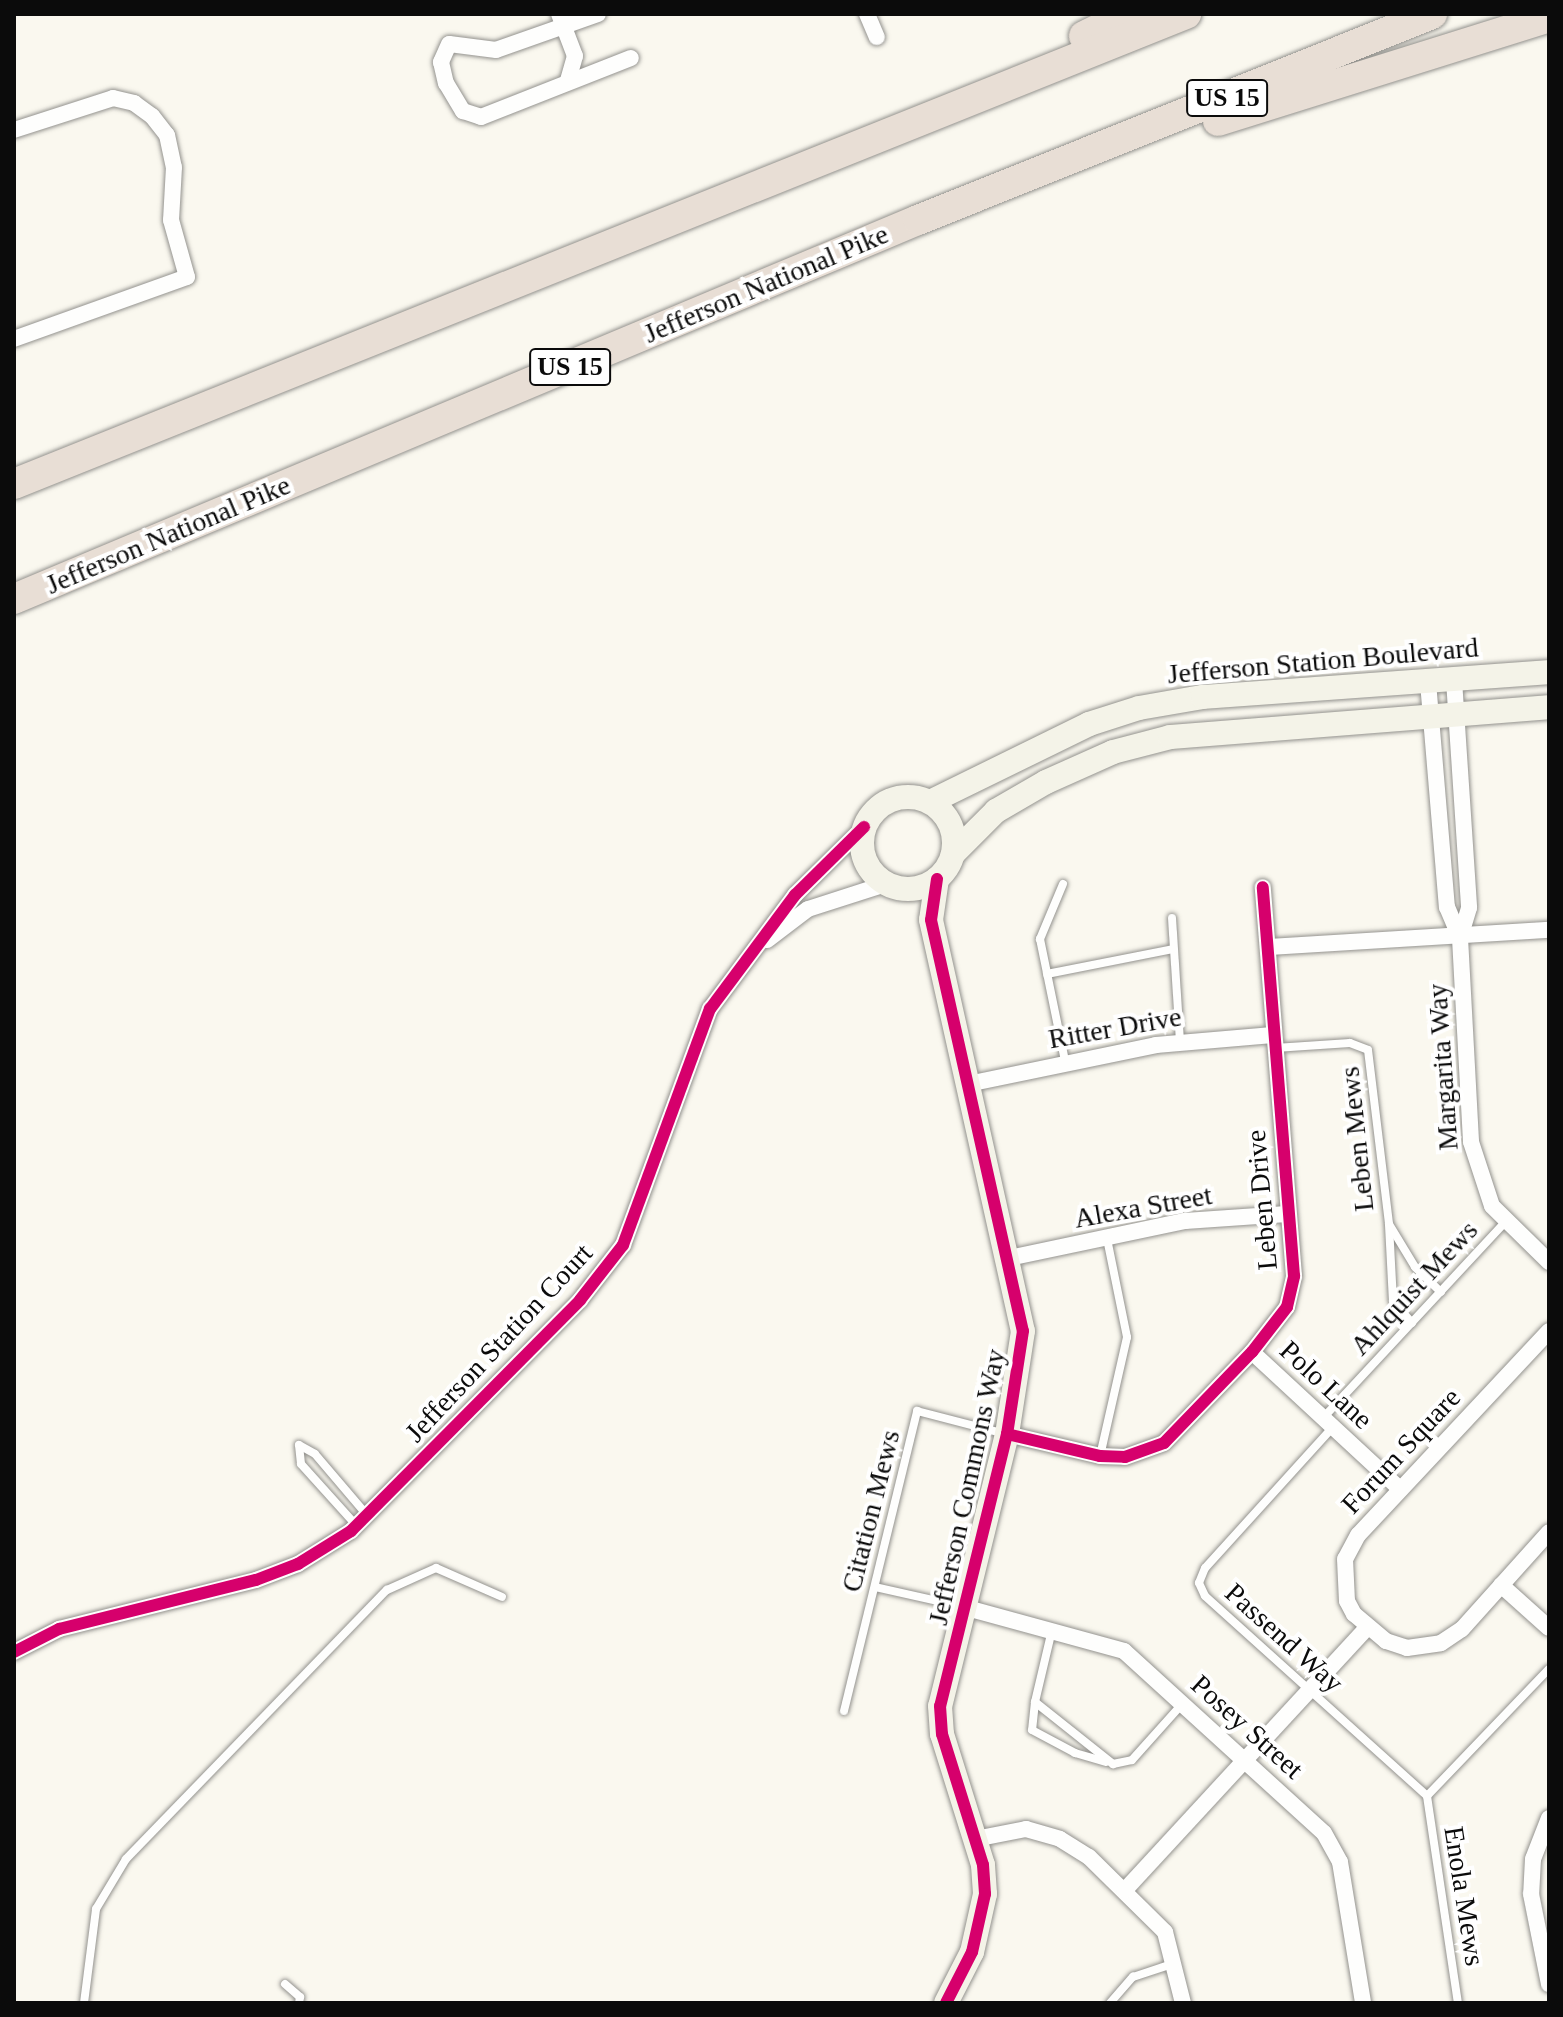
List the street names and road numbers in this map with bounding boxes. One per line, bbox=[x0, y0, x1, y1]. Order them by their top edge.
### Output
road number: US 15 bbox=[1185, 76, 1269, 120]
street label: Jefferson National Pike bbox=[639, 217, 893, 351]
road number: US 15 bbox=[528, 345, 612, 389]
street label: Jefferson National Pike bbox=[41, 468, 295, 602]
street label: Jefferson Station Boulevard bbox=[1166, 631, 1480, 691]
street label: Margarita Way bbox=[1420, 982, 1466, 1152]
street label: Ritter Drive bbox=[1046, 1000, 1184, 1056]
street label: Leben Mews bbox=[1333, 1065, 1381, 1213]
street label: Leben Drive bbox=[1239, 1128, 1285, 1272]
street label: Alexa Street bbox=[1072, 1178, 1214, 1236]
street label: Ahlquist Mews bbox=[1343, 1214, 1485, 1362]
street label: Jefferson Station Court bbox=[398, 1237, 600, 1449]
street label: Polo Lane bbox=[1273, 1334, 1379, 1436]
street label: Jefferson Commons Way bbox=[921, 1346, 1013, 1628]
street label: Forum Square bbox=[1334, 1381, 1468, 1521]
street label: Citation Mews bbox=[835, 1427, 907, 1595]
street label: Passend Way bbox=[1218, 1576, 1350, 1700]
street label: Posey Street bbox=[1184, 1668, 1310, 1786]
street label: Enola Mews bbox=[1436, 1824, 1492, 1968]

